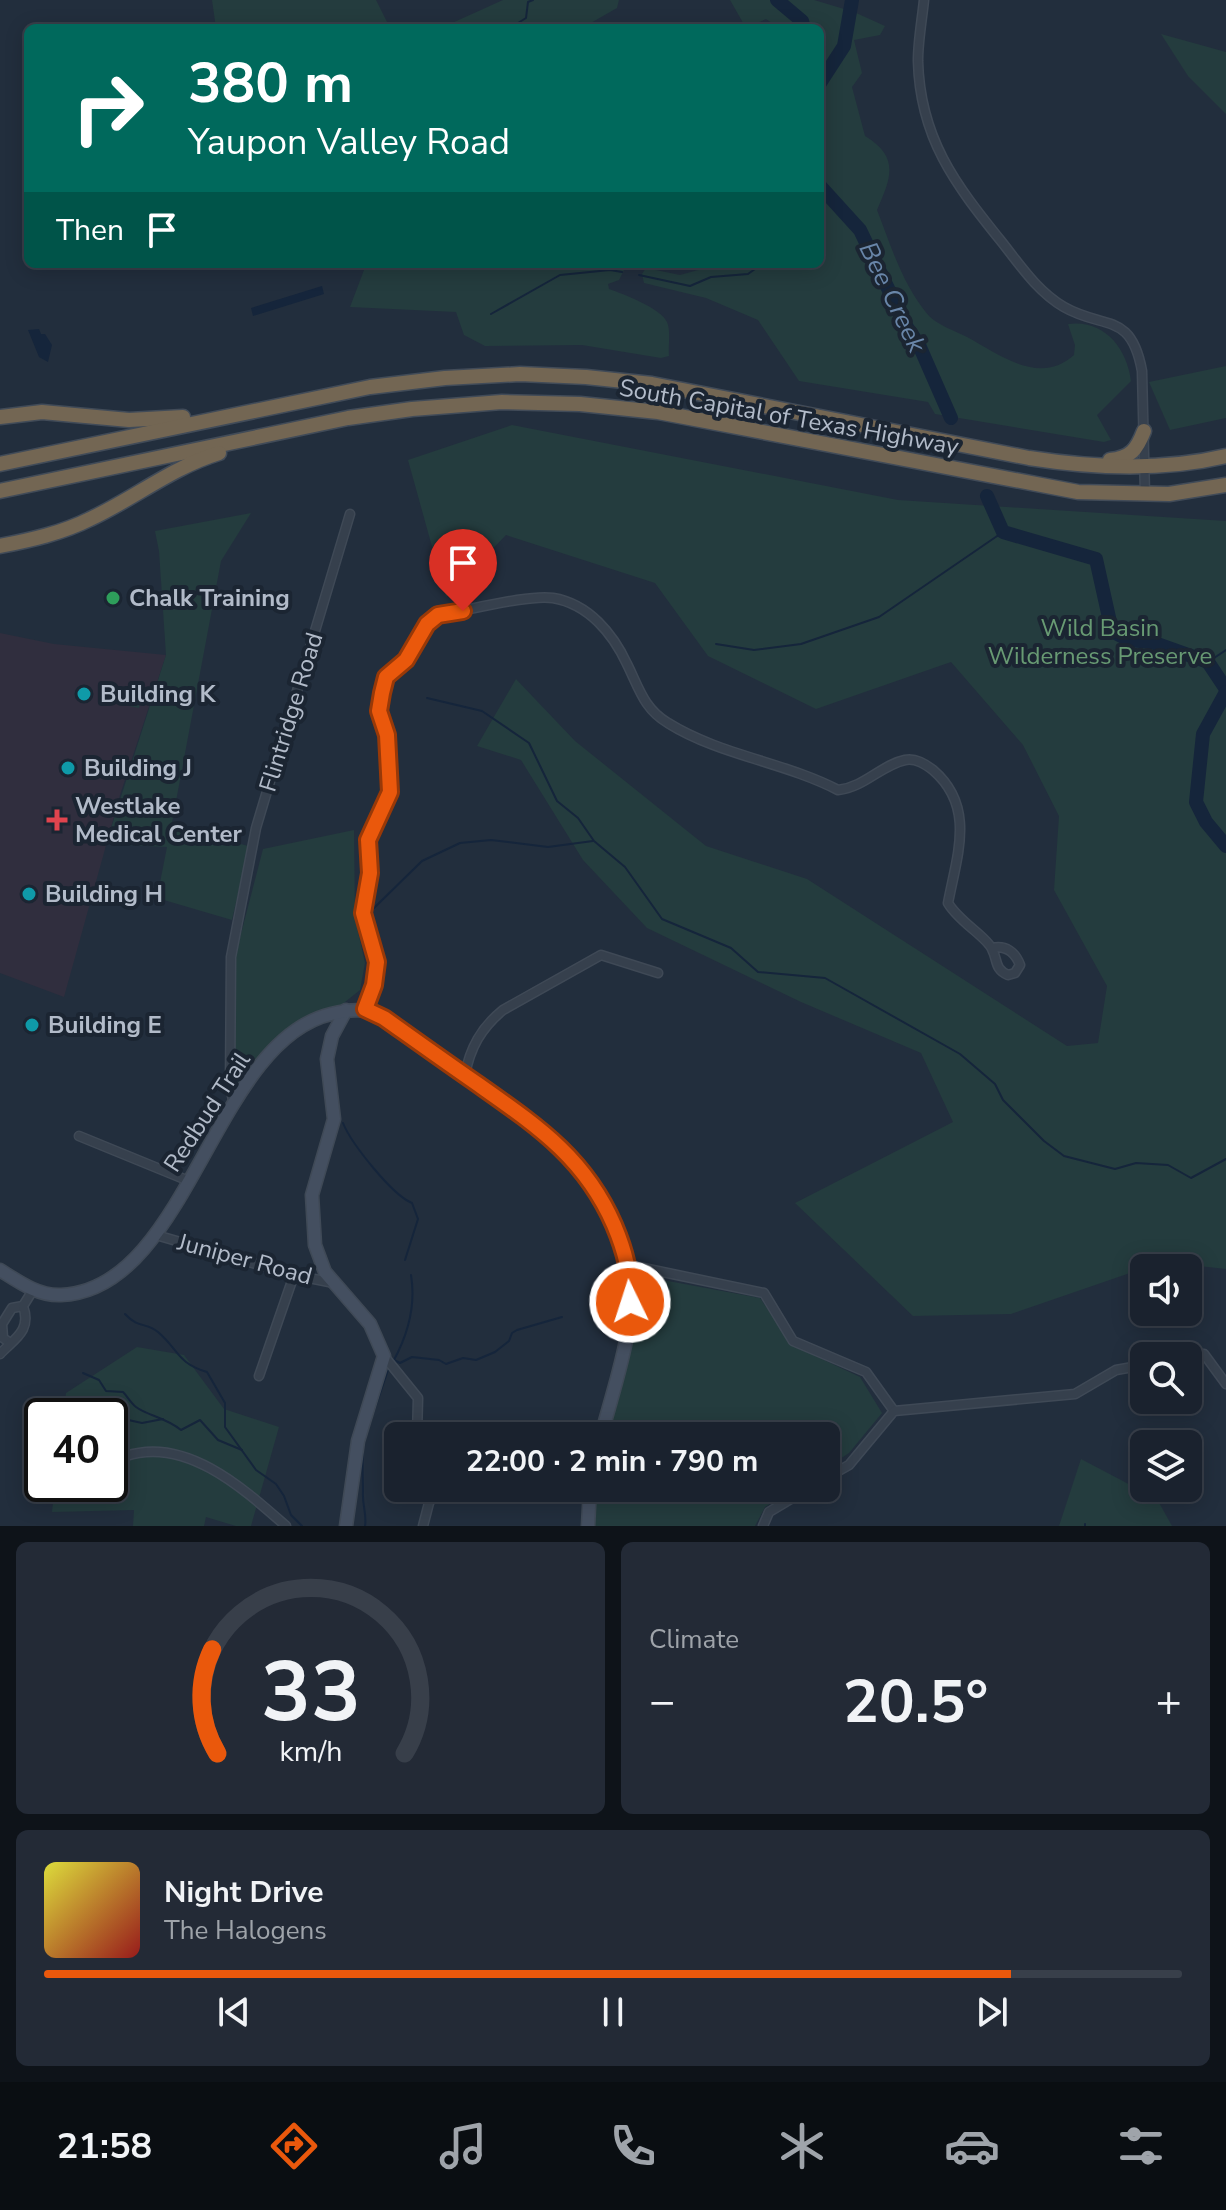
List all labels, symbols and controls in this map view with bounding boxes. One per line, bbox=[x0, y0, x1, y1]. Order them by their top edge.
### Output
text: 380 m bbox=[188, 45, 353, 122]
icon: right bbox=[56, 56, 160, 160]
text: Yaupon Valley Road bbox=[188, 118, 510, 167]
icon: arrive bbox=[140, 208, 184, 252]
text: Then bbox=[56, 210, 124, 251]
water label: Bee Creek bbox=[851, 236, 935, 359]
street label: South Capital of Texas Highway bbox=[617, 371, 962, 463]
pin bbox=[429, 529, 497, 611]
icon: arrive bbox=[441, 541, 485, 585]
place label: Chalk Training bbox=[129, 582, 290, 614]
marker: Chalk Training bbox=[104, 589, 122, 607]
park label: Wild Basin Wilderness Preserve bbox=[988, 612, 1212, 672]
street label: Flintridge Road bbox=[252, 628, 330, 796]
place label: Building K bbox=[100, 678, 217, 710]
marker: Building K bbox=[75, 685, 93, 703]
place label: Building J bbox=[84, 752, 192, 784]
marker: Building J bbox=[59, 759, 77, 777]
place label: Westlake Medical Center bbox=[75, 790, 242, 850]
marker: Westlake Medical Center bbox=[46, 809, 68, 831]
place label: Building H bbox=[45, 878, 163, 910]
marker: Building H bbox=[20, 885, 38, 903]
place label: Building E bbox=[48, 1009, 162, 1041]
marker: Building E bbox=[23, 1016, 41, 1034]
street label: Redbud Trail bbox=[156, 1046, 258, 1178]
street label: Juniper Road bbox=[173, 1225, 316, 1292]
map controls bbox=[1130, 1254, 1202, 1502]
button: sound bbox=[1130, 1254, 1202, 1326]
position arrow bbox=[588, 1260, 672, 1344]
button: search bbox=[1130, 1342, 1202, 1414]
speed limit sign: 40 bbox=[24, 1398, 128, 1502]
button: layers bbox=[1130, 1430, 1202, 1502]
text: 22:00 · 2 min · 790 m bbox=[466, 1441, 758, 1482]
text: Climate bbox=[649, 1622, 739, 1657]
text: 33 bbox=[261, 1636, 360, 1749]
text: 20.5° bbox=[843, 1661, 988, 1743]
text: − bbox=[649, 1672, 675, 1732]
text: + bbox=[1156, 1672, 1182, 1732]
text: km/h bbox=[279, 1732, 342, 1771]
text: Night Drive bbox=[164, 1872, 323, 1913]
text: The Halogens bbox=[164, 1913, 327, 1948]
icon: previous bbox=[212, 1990, 256, 2034]
icon: pause bbox=[591, 1990, 635, 2034]
icon: next bbox=[970, 1990, 1014, 2034]
icon: directions bbox=[266, 2118, 322, 2174]
icon: music bbox=[435, 2118, 491, 2174]
icon: phone bbox=[605, 2118, 661, 2174]
icon: climate bbox=[774, 2118, 830, 2174]
icon: car bbox=[944, 2118, 1000, 2174]
icon: filters bbox=[1113, 2118, 1169, 2174]
text: 21:58 bbox=[57, 2122, 152, 2171]

